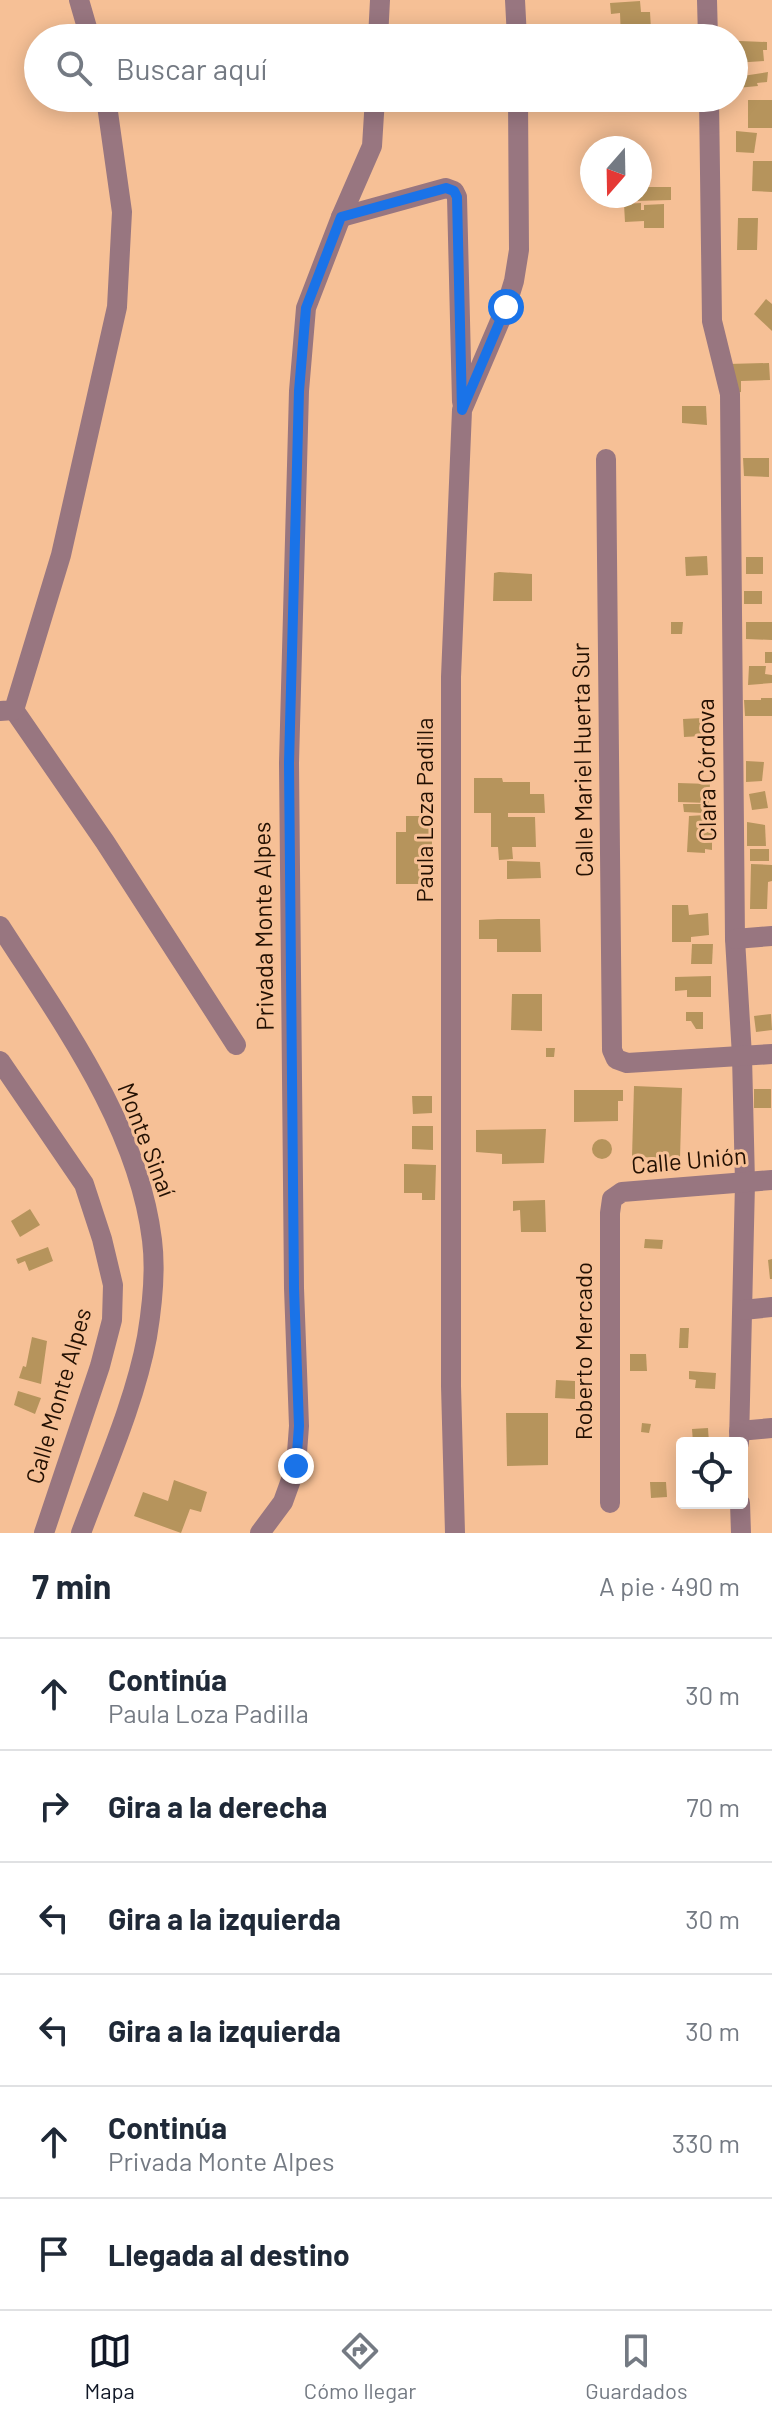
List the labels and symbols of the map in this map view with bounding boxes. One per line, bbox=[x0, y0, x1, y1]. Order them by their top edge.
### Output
north arrow bbox=[580, 136, 652, 208]
route start bbox=[488, 289, 524, 325]
street label: Calle Mariel Huerta Sur bbox=[565, 642, 598, 878]
street label: Clara Córdova bbox=[690, 698, 721, 842]
street label: Paula Loza Padilla bbox=[409, 717, 438, 903]
street label: Privada Monte Alpes bbox=[246, 821, 279, 1031]
street label: Monte Sinaí bbox=[112, 1078, 182, 1200]
street label: Calle Unión bbox=[630, 1140, 748, 1179]
street label: Roberto Mercado bbox=[568, 1262, 597, 1440]
street label: Calle Monte Alpes bbox=[19, 1304, 97, 1487]
route end bbox=[278, 1448, 314, 1484]

